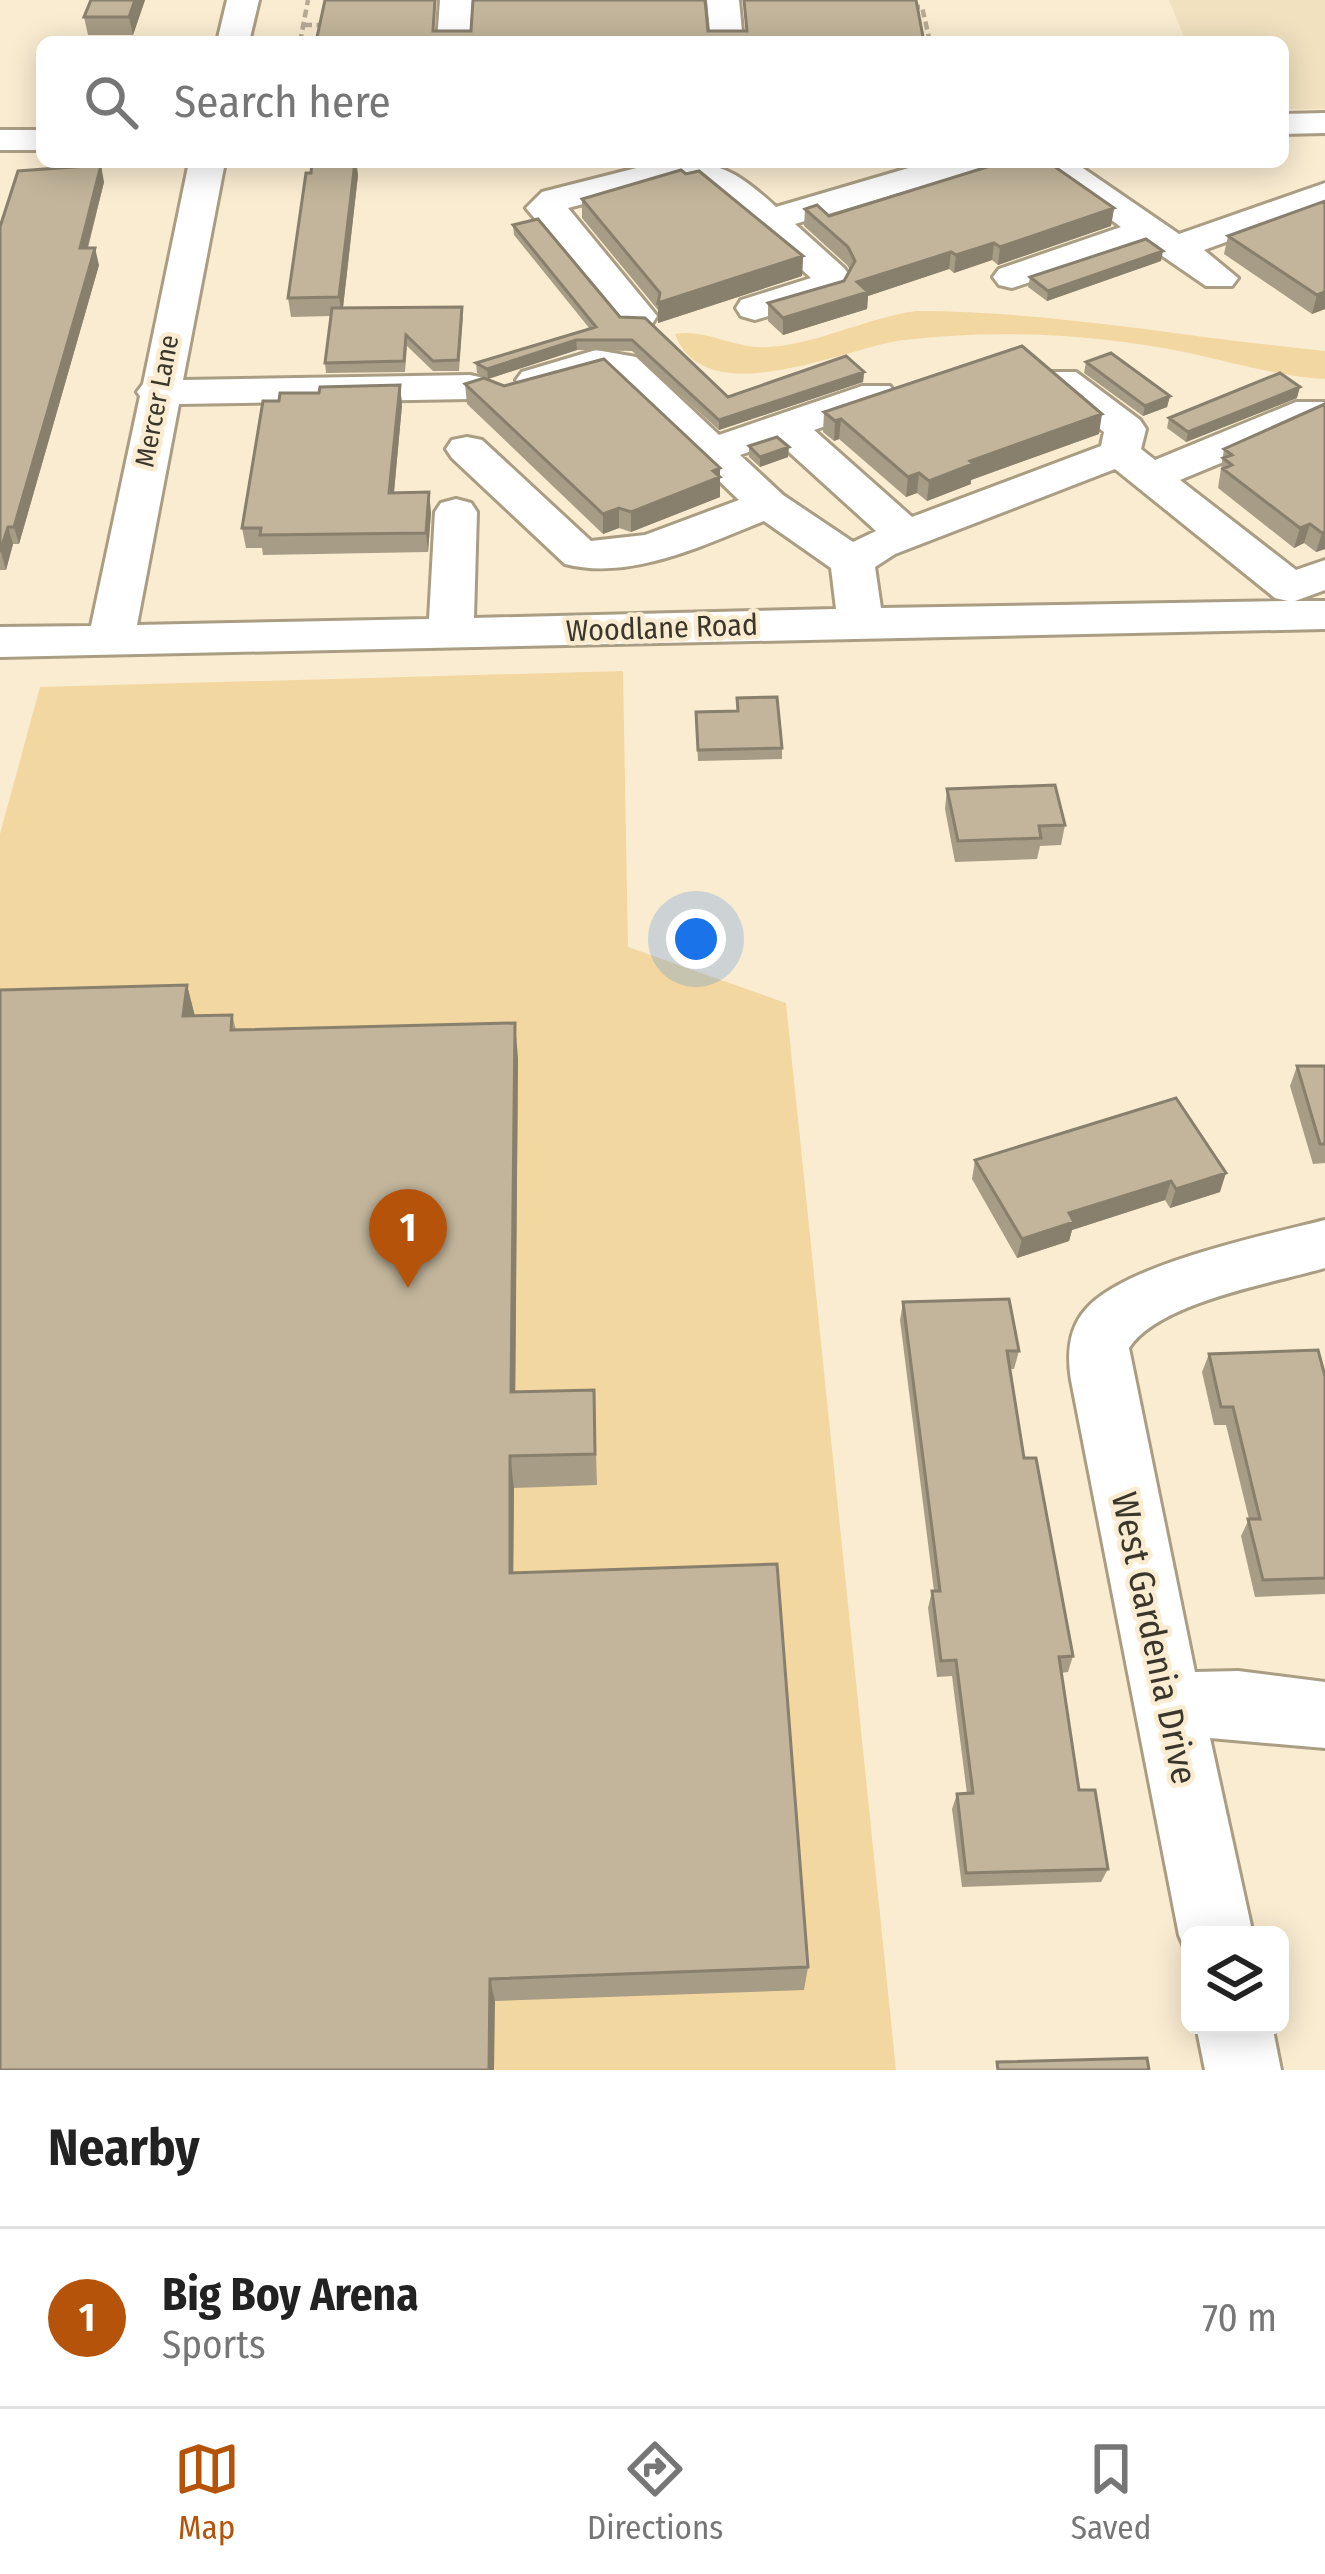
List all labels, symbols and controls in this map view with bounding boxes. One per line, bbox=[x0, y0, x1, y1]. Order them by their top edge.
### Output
search box bbox=[36, 36, 1289, 168]
icon: search bbox=[78, 69, 144, 135]
text: Search here bbox=[174, 75, 391, 129]
street label: Mercer Lane bbox=[129, 332, 185, 470]
street label: Woodlane Road bbox=[565, 607, 759, 649]
your location bbox=[666, 909, 726, 969]
pin: 1 bbox=[369, 1189, 447, 1288]
street label: West Gardenia Drive bbox=[1102, 1488, 1206, 1788]
map controls bbox=[1181, 1926, 1289, 2034]
button: layers bbox=[1181, 1926, 1289, 2034]
text: Nearby bbox=[48, 2117, 200, 2179]
text: Big Boy Arena bbox=[162, 2268, 419, 2322]
text: 1 bbox=[79, 2295, 95, 2341]
text: 70 m bbox=[1202, 2295, 1277, 2341]
text: Sports bbox=[162, 2322, 266, 2368]
tab: Map bbox=[174, 2436, 240, 2548]
tab: Directions bbox=[587, 2436, 723, 2548]
tab: Saved bbox=[1071, 2436, 1151, 2548]

